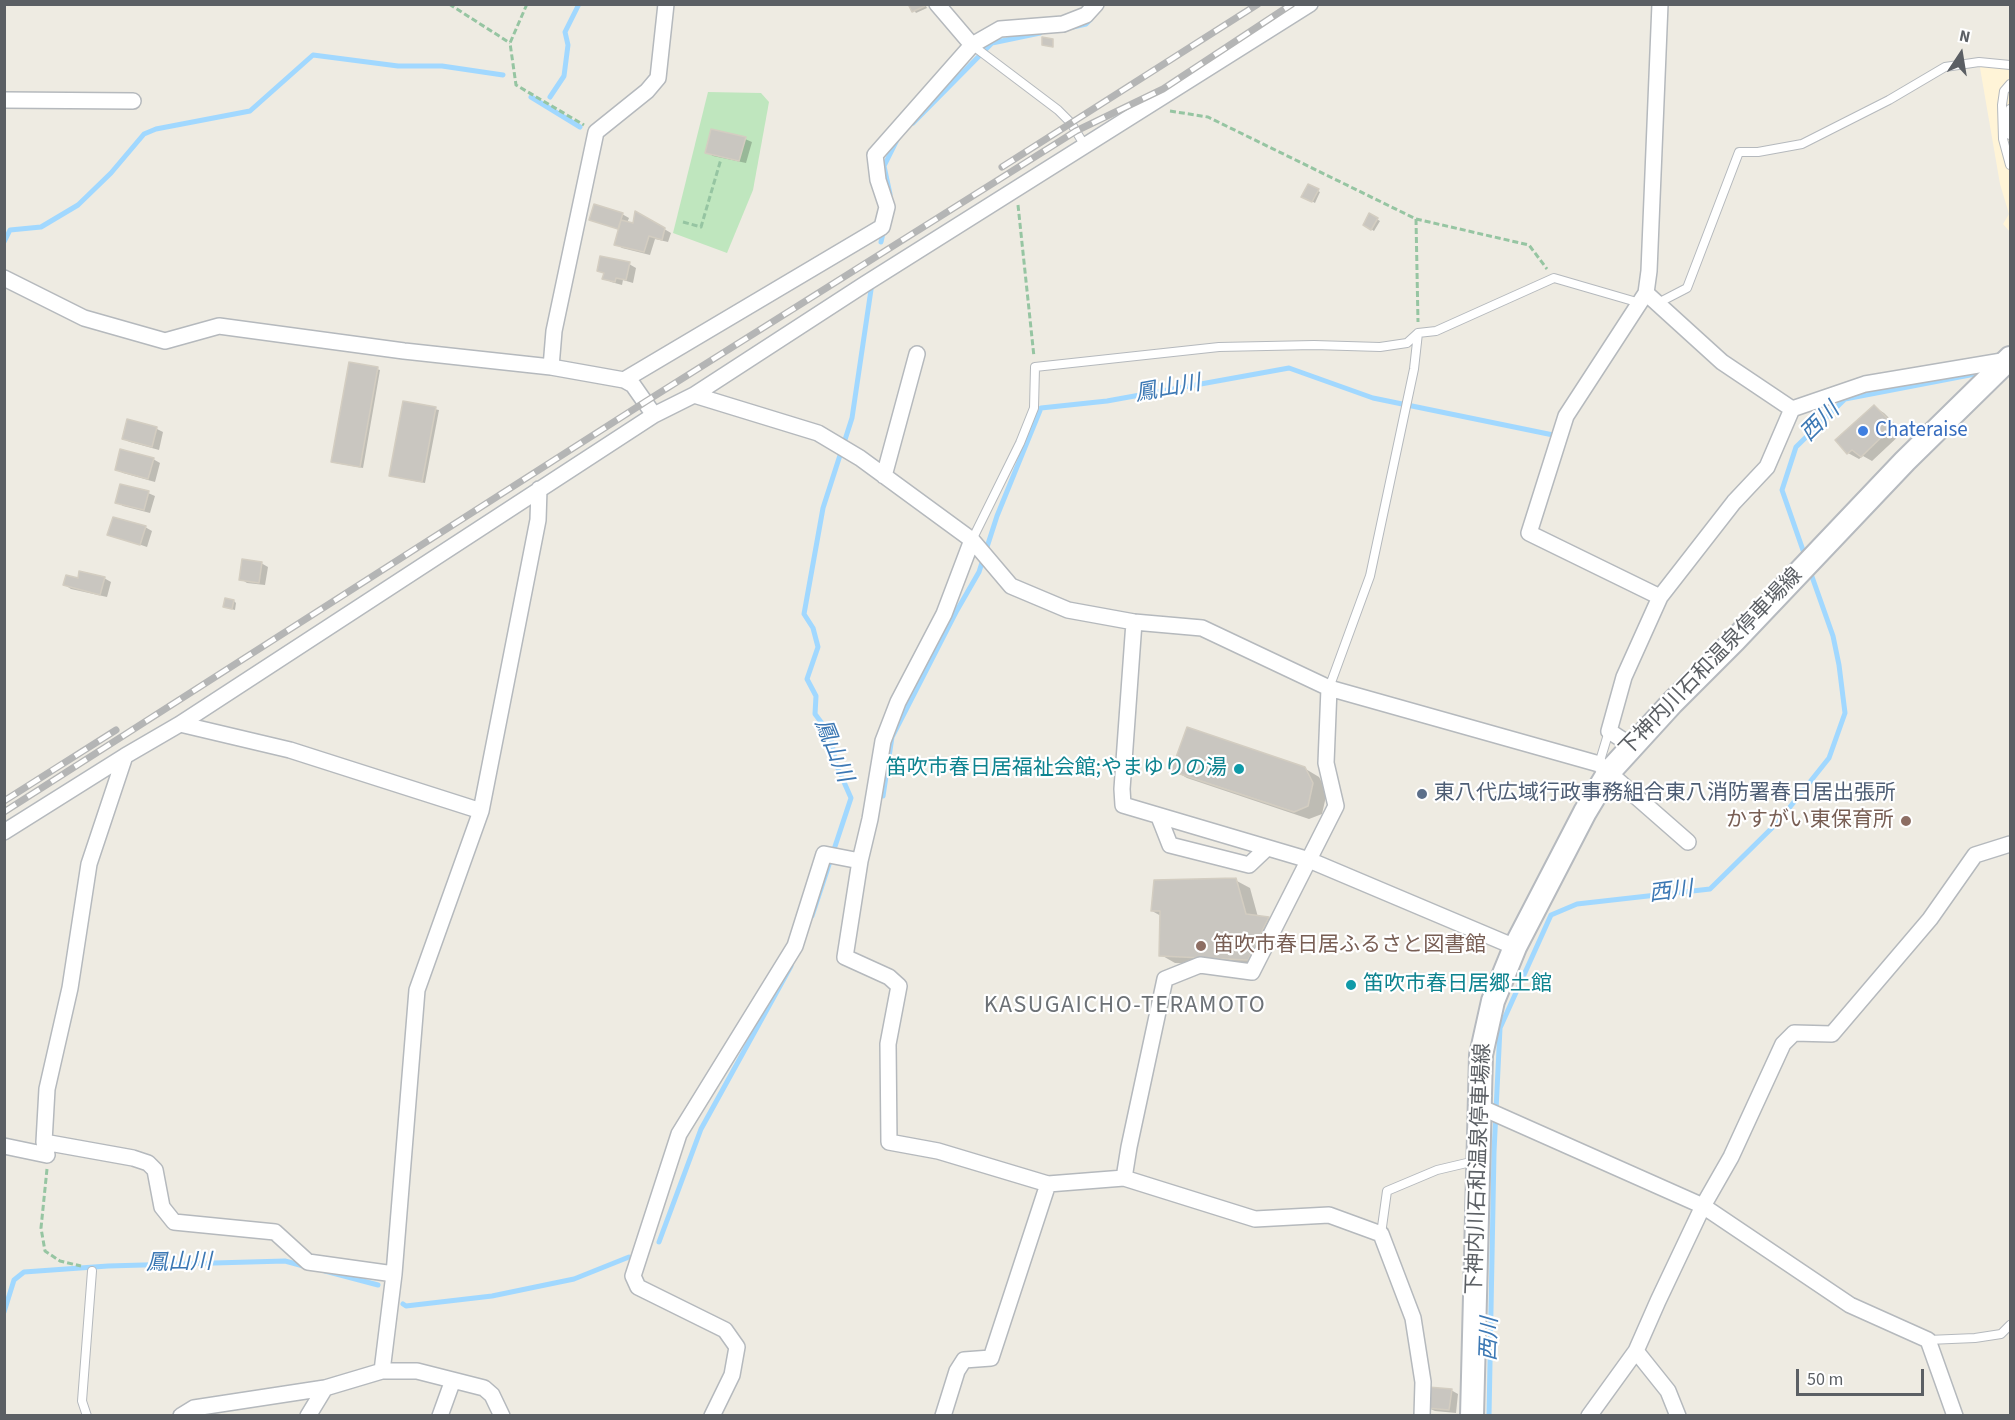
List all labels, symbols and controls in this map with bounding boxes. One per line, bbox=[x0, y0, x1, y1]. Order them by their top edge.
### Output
north arrow bbox=[1931, 24, 1991, 84]
text: N bbox=[1957, 25, 1972, 48]
water label: 鳳山川 bbox=[1133, 371, 1203, 409]
water label: 西川 bbox=[1796, 398, 1846, 448]
place label: Chateraise bbox=[1875, 418, 1968, 444]
marker: Chateraise bbox=[1856, 424, 1870, 438]
street label: 下神内川石和温泉停車場線 bbox=[1615, 564, 1809, 762]
water label: 鳳山川 bbox=[807, 715, 857, 787]
place label: 笛吹市春日居福祉会館;やまゆりの湯 bbox=[886, 756, 1227, 782]
marker: 笛吹市春日居福祉会館;やまゆりの湯 bbox=[1232, 762, 1246, 776]
place label: 東八代広域行政事務組合東八消防署春日居出張所 bbox=[1434, 781, 1896, 807]
marker: 東八代広域行政事務組合東八消防署春日居出張所 bbox=[1415, 787, 1429, 801]
place label: かすがい東保育所 bbox=[1726, 808, 1894, 834]
marker: かすがい東保育所 bbox=[1899, 814, 1913, 828]
water label: 西川 bbox=[1648, 877, 1694, 909]
place label: 笛吹市春日居ふるさと図書館 bbox=[1213, 933, 1486, 959]
marker: 笛吹市春日居ふるさと図書館 bbox=[1194, 939, 1208, 953]
place label: 笛吹市春日居郷土館 bbox=[1363, 972, 1552, 998]
marker: 笛吹市春日居郷土館 bbox=[1344, 978, 1358, 992]
district label: KASUGAICHO-TERAMOTO bbox=[984, 993, 1266, 1021]
street label: 下神内川石和温泉停車場線 bbox=[1463, 1043, 1497, 1295]
water label: 鳳山川 bbox=[146, 1250, 212, 1278]
water label: 西川 bbox=[1477, 1317, 1505, 1361]
scale bar bbox=[1799, 1357, 1926, 1395]
text: 50 m bbox=[1807, 1367, 1843, 1392]

